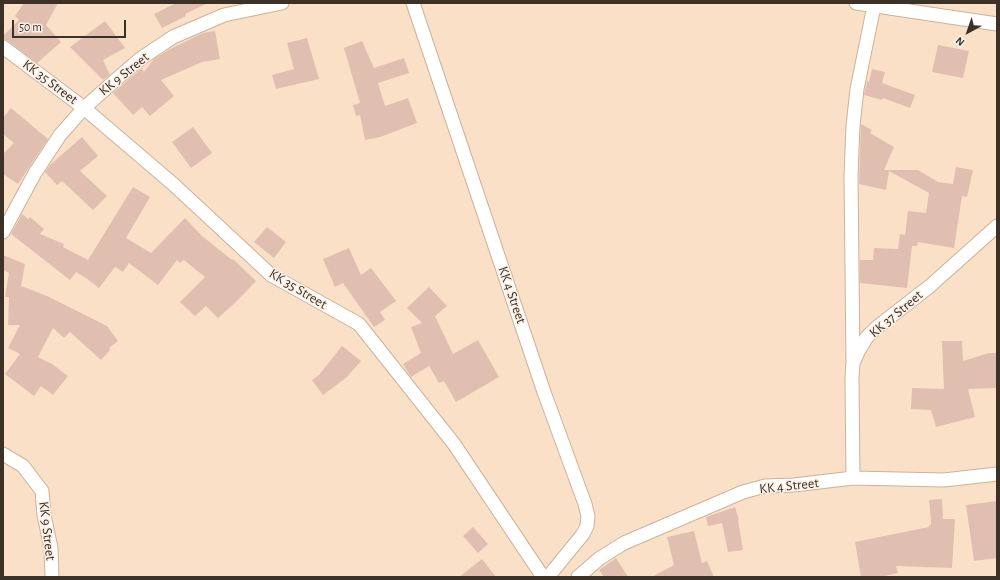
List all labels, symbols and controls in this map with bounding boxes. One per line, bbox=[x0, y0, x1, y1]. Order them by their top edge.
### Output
scale bar bbox=[14, 12, 128, 38]
north arrow bbox=[948, 12, 988, 52]
text: 50 m bbox=[19, 21, 42, 33]
text: N bbox=[953, 35, 966, 48]
street label: KK 9 Street bbox=[96, 49, 152, 99]
street label: KK 35 Street bbox=[19, 56, 81, 108]
street label: KK 4 Street bbox=[494, 264, 530, 326]
street label: KK 35 Street bbox=[266, 265, 330, 313]
street label: KK 37 Street bbox=[866, 287, 926, 341]
street label: KK 4 Street bbox=[758, 475, 820, 497]
street label: KK 9 Street bbox=[35, 500, 59, 562]

